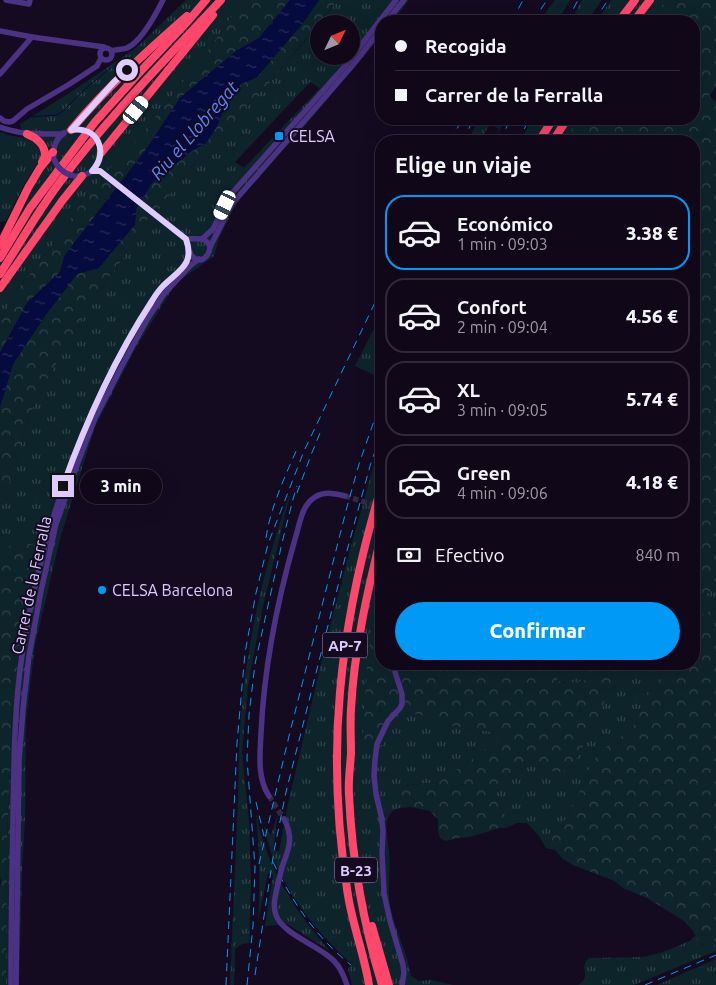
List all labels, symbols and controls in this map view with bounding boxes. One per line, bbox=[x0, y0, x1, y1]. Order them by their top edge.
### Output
north arrow bbox=[310, 15, 360, 65]
map controls bbox=[310, 15, 360, 65]
text: Recogida bbox=[425, 35, 507, 57]
route start bbox=[116, 59, 138, 81]
water label: Riu el Llobregat bbox=[146, 76, 243, 183]
text: Carrer de la Ferralla bbox=[425, 84, 603, 106]
car bbox=[120, 94, 151, 126]
place label: CELSA bbox=[289, 127, 336, 145]
marker: CELSA bbox=[273, 130, 285, 142]
text: Elige un viaje bbox=[395, 152, 532, 177]
car bbox=[211, 188, 238, 222]
icon: car bbox=[397, 210, 442, 255]
text: Económico bbox=[457, 213, 553, 235]
text: 3.38 € bbox=[626, 222, 678, 244]
text: 1 min · 09:03 bbox=[457, 235, 548, 253]
icon: car bbox=[397, 293, 442, 338]
text: Confort bbox=[457, 296, 527, 318]
text: 4.56 € bbox=[626, 305, 678, 327]
text: 2 min · 09:04 bbox=[457, 318, 548, 336]
icon: car bbox=[397, 376, 442, 421]
text: XL bbox=[457, 379, 480, 401]
text: 5.74 € bbox=[626, 388, 678, 410]
text: 3 min · 09:05 bbox=[457, 401, 548, 419]
icon: car bbox=[397, 459, 442, 504]
text: Green bbox=[457, 462, 511, 484]
callout: 3 min bbox=[80, 468, 163, 504]
text: 4.18 € bbox=[626, 471, 678, 493]
route end bbox=[52, 475, 74, 497]
text: 3 min bbox=[101, 477, 141, 495]
text: 4 min · 09:06 bbox=[457, 484, 548, 502]
street label: Carrer de la Ferralla bbox=[8, 514, 54, 656]
icon: cash bbox=[395, 541, 423, 569]
text: Efectivo bbox=[435, 544, 505, 566]
text: 840 m bbox=[635, 546, 680, 564]
place label: CELSA Barcelona bbox=[112, 581, 233, 599]
marker: CELSA Barcelona bbox=[96, 584, 108, 596]
button: Confirmar bbox=[395, 602, 680, 660]
road number: AP-7 bbox=[322, 632, 368, 658]
road number: B-23 bbox=[335, 858, 377, 882]

